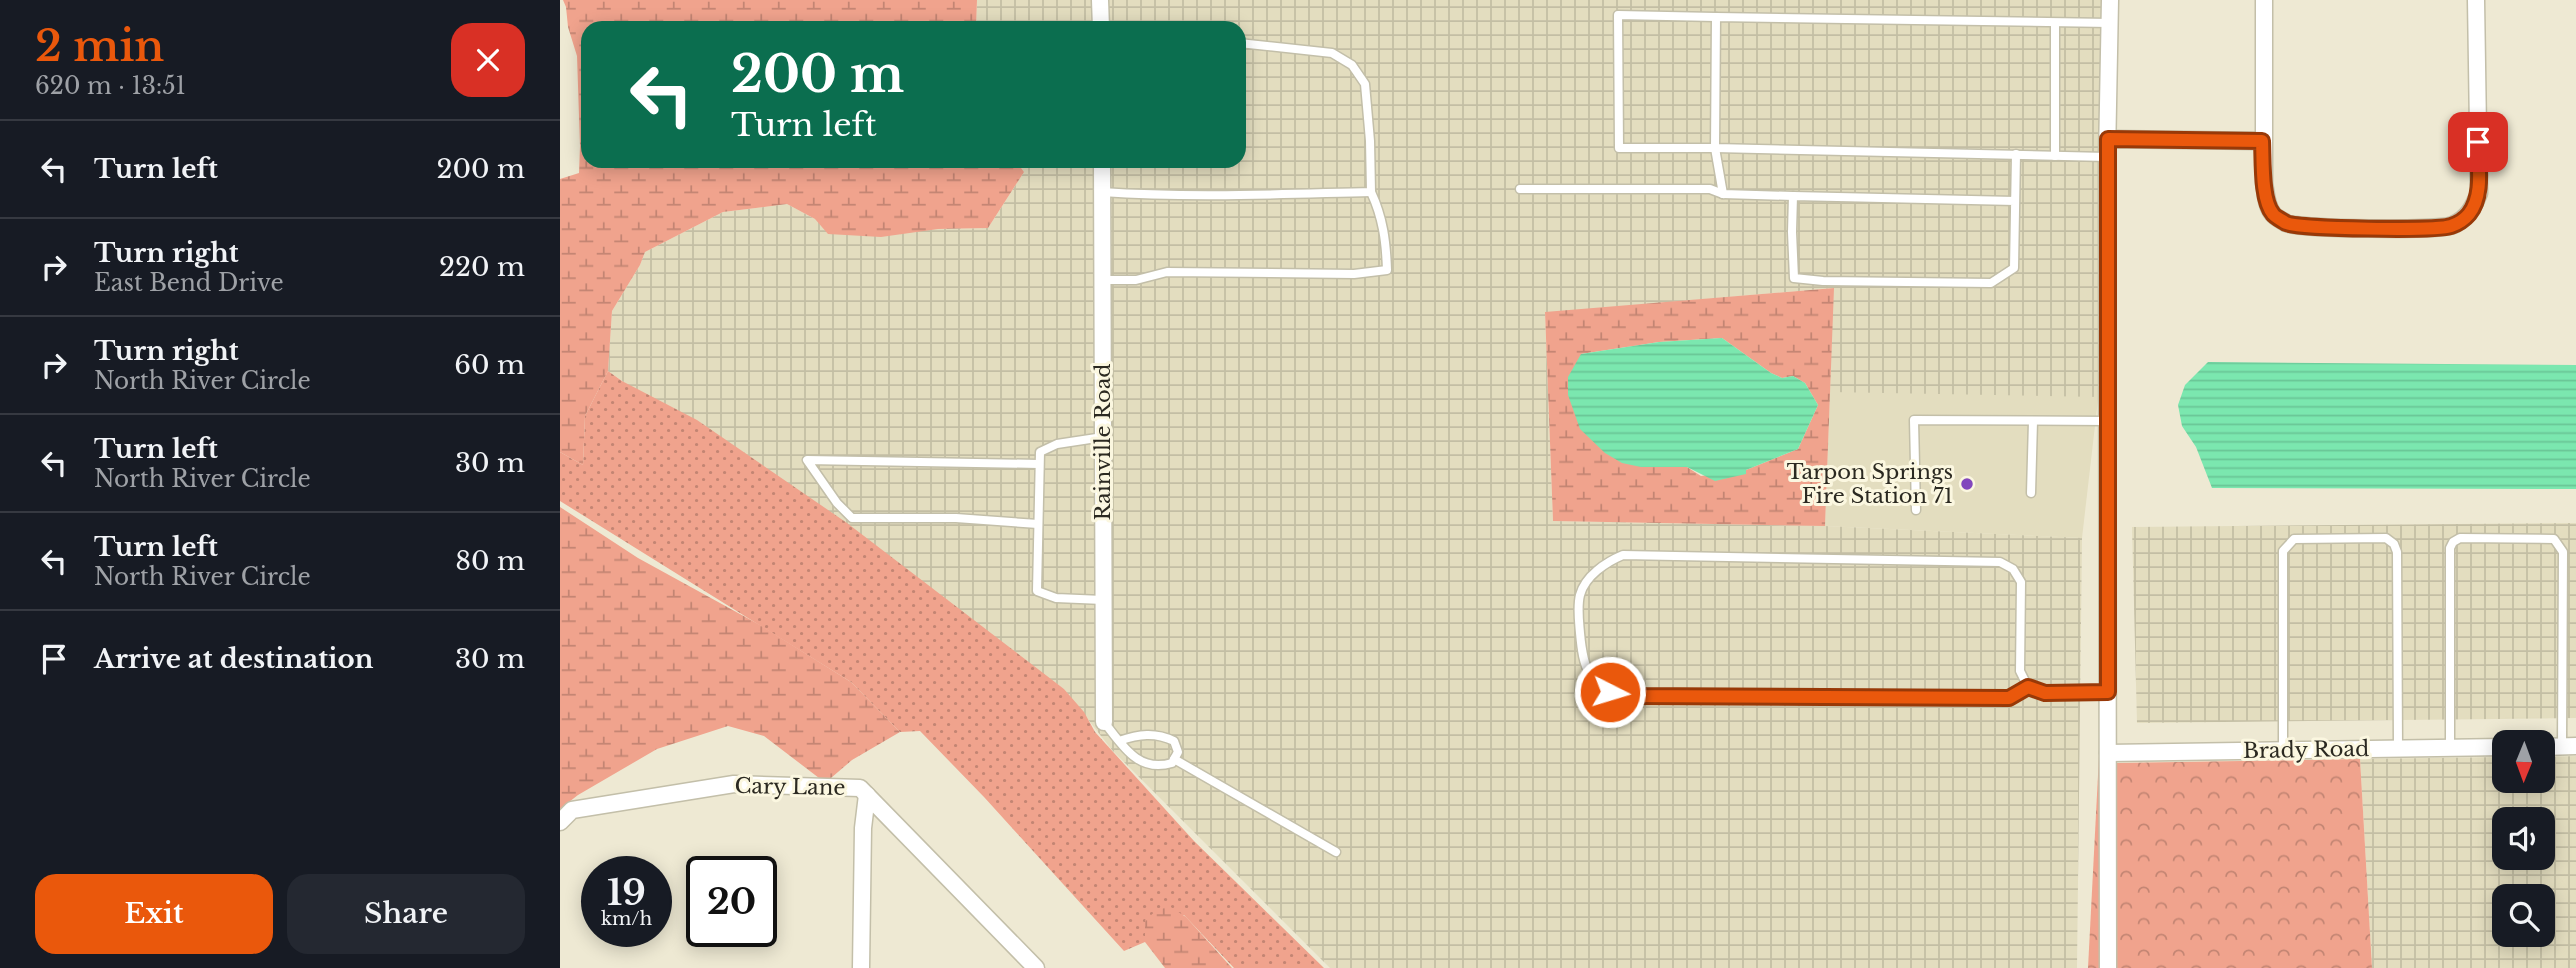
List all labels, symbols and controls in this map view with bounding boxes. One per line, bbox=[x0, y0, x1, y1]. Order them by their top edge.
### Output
text: 2 min bbox=[35, 20, 164, 72]
button: close bbox=[451, 23, 525, 97]
text: 200 m bbox=[731, 44, 904, 105]
icon: left bbox=[616, 49, 707, 140]
text: 620 m · 13:51 bbox=[35, 72, 186, 100]
text: Turn left bbox=[731, 105, 877, 145]
pin bbox=[2448, 112, 2508, 172]
icon: arrive bbox=[2459, 123, 2497, 161]
icon: left bbox=[35, 150, 73, 188]
text: Turn left bbox=[94, 153, 218, 185]
text: 200 m bbox=[436, 153, 525, 185]
text: Turn right bbox=[94, 237, 239, 269]
icon: right bbox=[35, 248, 73, 286]
text: 220 m bbox=[439, 251, 525, 283]
text: East Bend Drive bbox=[94, 269, 284, 297]
text: Turn right bbox=[94, 335, 239, 367]
icon: right bbox=[35, 346, 73, 384]
text: 60 m bbox=[454, 349, 525, 381]
street label: Rainville Road bbox=[1090, 364, 1116, 520]
text: North River Circle bbox=[94, 367, 311, 395]
text: Turn left bbox=[94, 433, 218, 465]
icon: left bbox=[35, 444, 73, 482]
text: 30 m bbox=[455, 447, 525, 479]
place label: Tarpon Springs Fire Station 71 bbox=[1787, 459, 1953, 509]
text: North River Circle bbox=[94, 465, 311, 493]
marker: Tarpon Springs Fire Station 71 bbox=[1959, 476, 1975, 492]
text: Turn left bbox=[94, 531, 218, 563]
icon: left bbox=[35, 542, 73, 580]
text: 80 m bbox=[455, 545, 525, 577]
text: North River Circle bbox=[94, 563, 311, 591]
icon: arrive bbox=[35, 640, 73, 678]
text: Arrive at destination bbox=[94, 643, 374, 675]
text: 30 m bbox=[455, 643, 525, 675]
position arrow bbox=[1573, 655, 1647, 729]
north arrow bbox=[2492, 730, 2555, 793]
map controls bbox=[2492, 730, 2555, 947]
street label: Brady Road bbox=[2243, 736, 2369, 764]
street label: Cary Lane bbox=[734, 773, 846, 801]
button: sound bbox=[2492, 807, 2555, 870]
speed limit sign: 20 bbox=[686, 856, 777, 947]
text: 19 bbox=[607, 871, 646, 914]
button: Exit bbox=[35, 874, 273, 954]
button: Share bbox=[287, 874, 525, 954]
button: search bbox=[2492, 884, 2555, 947]
text: km/h bbox=[601, 908, 652, 930]

